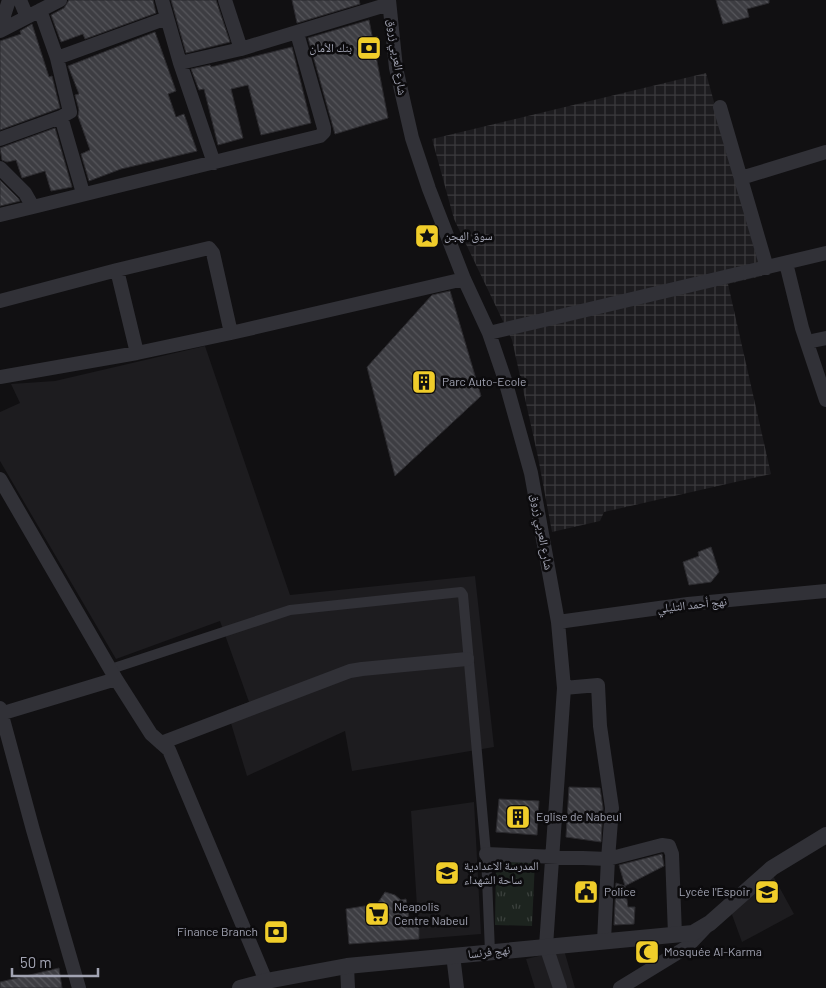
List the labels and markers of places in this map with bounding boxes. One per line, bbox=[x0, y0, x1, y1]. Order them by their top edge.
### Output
bank icon: بنك الأمان bbox=[356, 35, 382, 61]
place label: بنك الأمان bbox=[309, 40, 352, 55]
place icon: سوق الهجن bbox=[414, 223, 440, 249]
place label: سوق الهجن bbox=[444, 228, 493, 243]
building icon: Parc Auto-Ecole bbox=[411, 369, 437, 395]
place label: Parc Auto-Ecole bbox=[442, 374, 526, 388]
building icon: Eglise de Nabeul bbox=[505, 804, 531, 830]
place label: Eglise de Nabeul bbox=[536, 809, 622, 823]
place label: المدرسة الاعدادية ساحة الشهداء bbox=[464, 858, 539, 887]
school or university icon: المدرسة الاعدادية ساحة الشهداء bbox=[434, 860, 460, 886]
public building icon: Police bbox=[573, 879, 599, 905]
school or university icon: Lycée l'Espoir bbox=[754, 879, 780, 905]
place label: Police bbox=[604, 884, 636, 898]
place label: Lycée l'Espoir bbox=[679, 884, 751, 898]
place label: Neapolis Centre Nabeul bbox=[394, 899, 468, 927]
supermarket icon: Neapolis Centre Nabeul bbox=[364, 901, 390, 927]
bank icon: Finance Branch bbox=[263, 919, 289, 945]
place label: Finance Branch bbox=[177, 924, 258, 938]
mosque icon: Mosquée Al-Karma bbox=[634, 939, 660, 965]
place label: Mosquée Al-Karma bbox=[664, 944, 762, 958]

